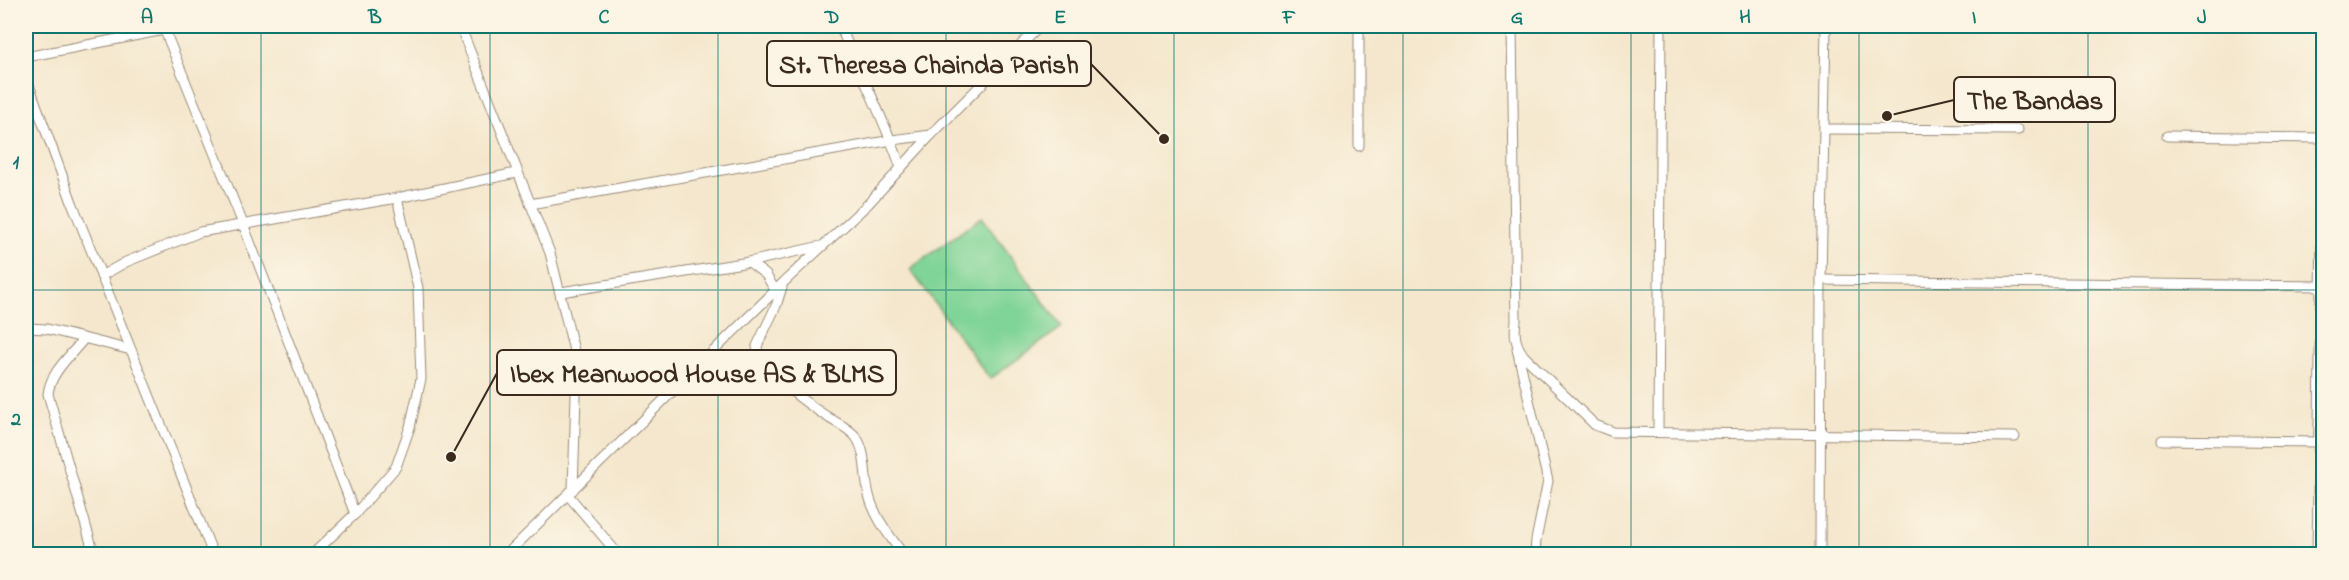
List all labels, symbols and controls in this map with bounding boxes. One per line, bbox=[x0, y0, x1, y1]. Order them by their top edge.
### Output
text: A bbox=[141, 4, 153, 33]
text: B bbox=[367, 4, 382, 33]
text: C bbox=[599, 4, 610, 33]
text: D bbox=[824, 4, 839, 33]
text: E bbox=[1054, 4, 1066, 33]
text: F bbox=[1282, 4, 1296, 33]
text: G bbox=[1511, 4, 1524, 33]
text: H bbox=[1739, 4, 1751, 33]
text: I bbox=[1972, 4, 1977, 33]
text: J bbox=[2197, 4, 2207, 33]
callout: St. Theresa Chainda Parish bbox=[767, 41, 1091, 86]
text: St. Theresa Chainda Parish bbox=[779, 47, 1079, 86]
callout: The Bandas bbox=[1954, 77, 2115, 122]
text: The Bandas bbox=[1967, 83, 2103, 122]
text: 1 bbox=[13, 149, 20, 178]
callout: Ibex Meanwood House AS & BLMS bbox=[497, 350, 896, 395]
text: Ibex Meanwood House AS & BLMS bbox=[510, 356, 884, 395]
text: 2 bbox=[10, 406, 21, 435]

